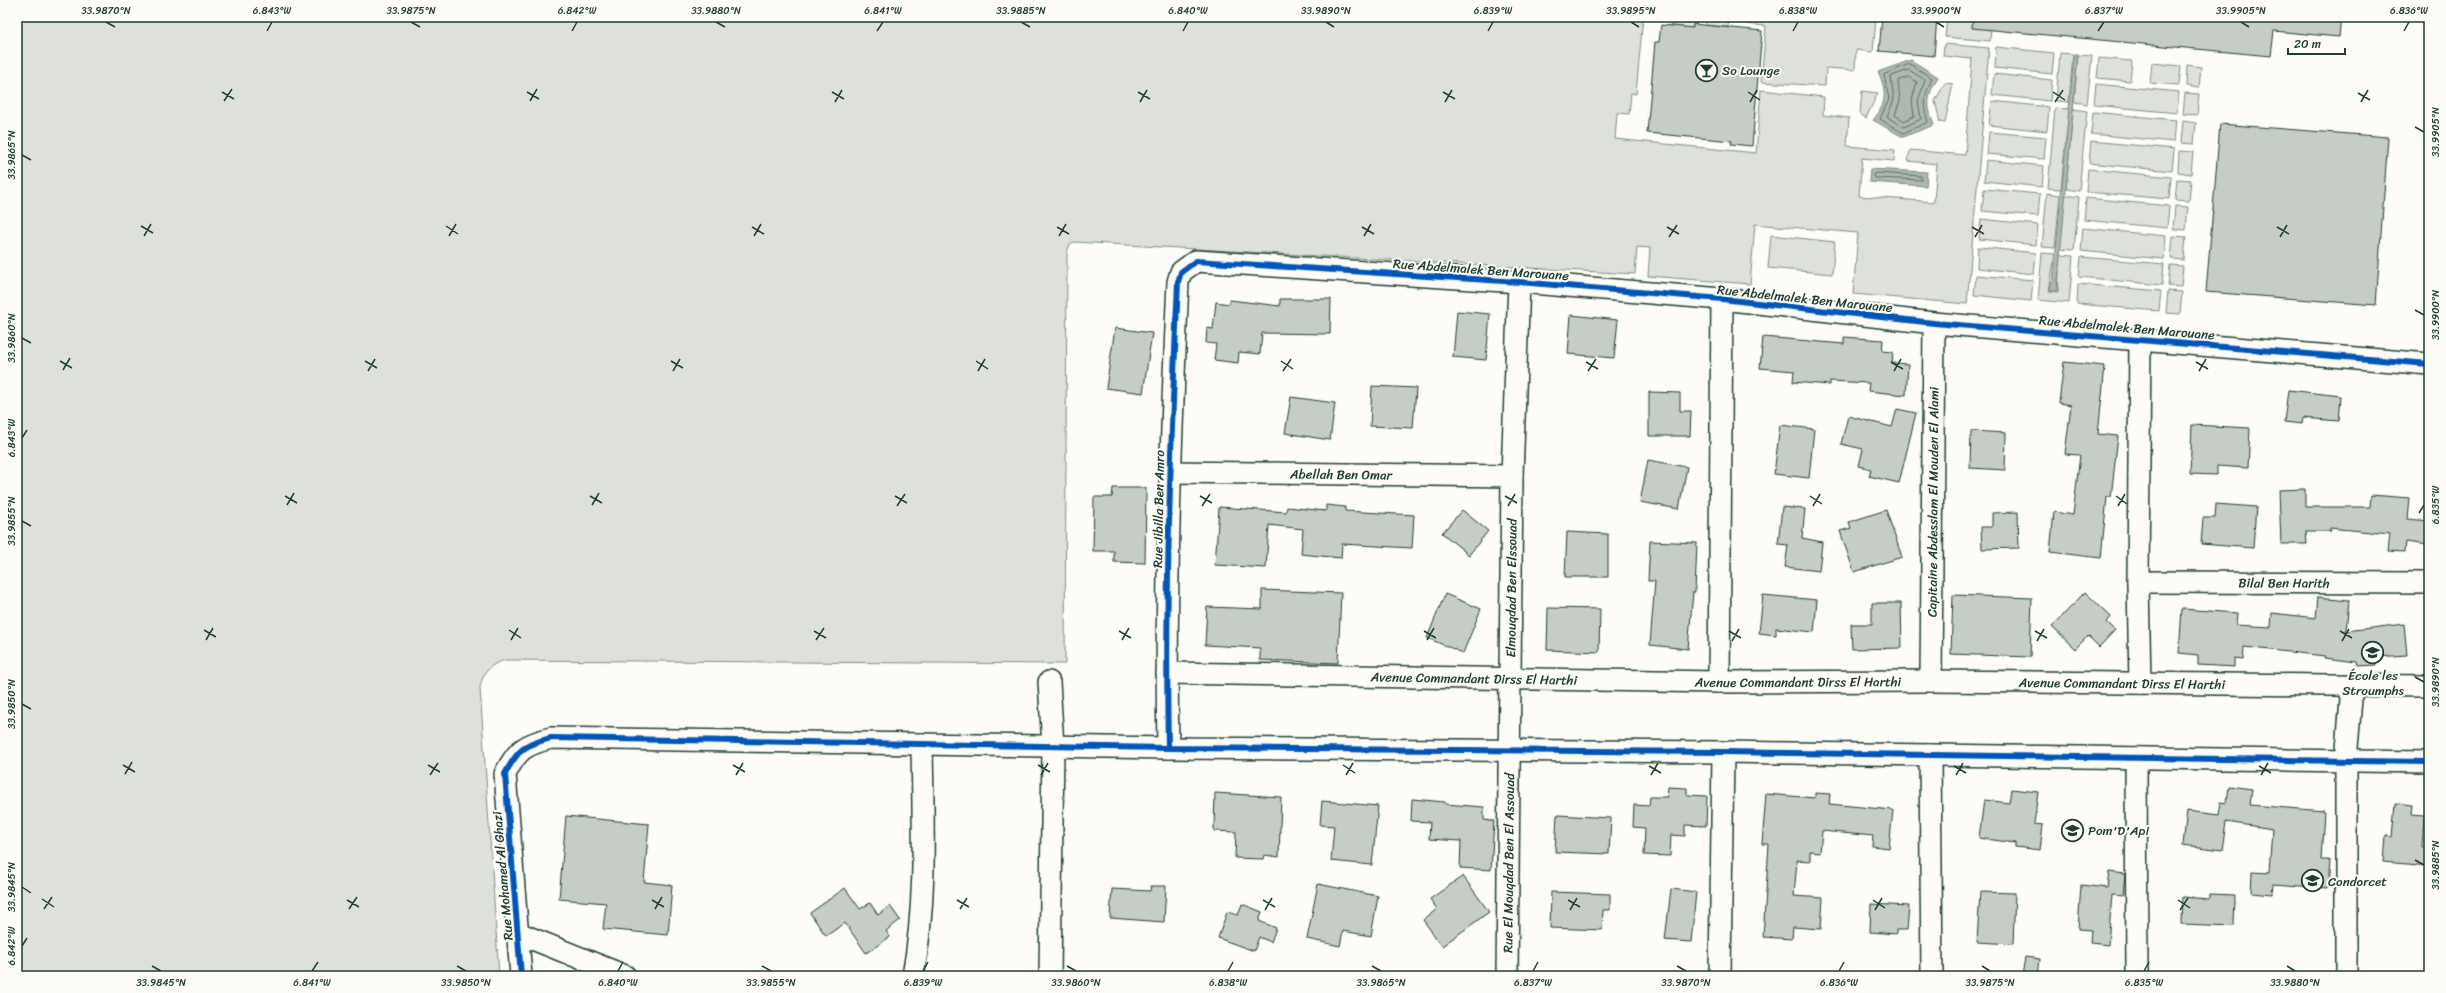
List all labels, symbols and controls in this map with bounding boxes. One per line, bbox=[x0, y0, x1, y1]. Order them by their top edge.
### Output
text: 33.9870°N bbox=[81, 2, 131, 20]
text: 6.843°W bbox=[253, 2, 292, 20]
text: 33.9875°N bbox=[386, 2, 436, 20]
text: 6.842°W bbox=[558, 2, 597, 20]
text: 33.9880°N bbox=[691, 2, 741, 20]
text: 6.841°W bbox=[864, 2, 902, 20]
text: 33.9885°N bbox=[996, 2, 1046, 20]
text: 6.840°W bbox=[1168, 2, 1208, 20]
text: 33.9890°N bbox=[1301, 2, 1351, 20]
text: 6.839°W bbox=[1474, 2, 1512, 20]
text: 33.9895°N bbox=[1606, 2, 1656, 20]
text: 6.838°W bbox=[1779, 2, 1817, 20]
text: 33.9900°N bbox=[1911, 2, 1961, 20]
text: 6.837°W bbox=[2085, 2, 2123, 20]
text: 33.9905°N bbox=[2216, 2, 2266, 20]
text: 6.836°W bbox=[2390, 2, 2428, 20]
scale bar bbox=[2288, 30, 2345, 56]
text: 20 m bbox=[2294, 33, 2321, 55]
bar icon: So Lounge bbox=[1693, 57, 1719, 83]
place label: So Lounge bbox=[1722, 59, 1780, 82]
text: 33.9905°N bbox=[2427, 107, 2445, 157]
text: 33.9865°N bbox=[3, 130, 21, 180]
street label: Rue Abdelmalek Ben Marouane bbox=[1392, 252, 1570, 287]
street label: Rue Abdelmalek Ben Marouane bbox=[1716, 278, 1894, 319]
text: 33.9900°N bbox=[2427, 290, 2445, 340]
street label: Rue Abdelmalek Ben Marouane bbox=[2038, 308, 2216, 347]
text: 33.9860°N bbox=[3, 313, 21, 363]
street label: Capitaine Abdesslam El Mouden El Alami bbox=[1921, 386, 1945, 617]
text: 6.843°W bbox=[3, 418, 21, 457]
street label: Rue Jibilla Ben Amro bbox=[1146, 449, 1171, 568]
street label: Abellah Ben Omar bbox=[1289, 462, 1393, 487]
text: 6.835°W bbox=[2427, 486, 2445, 524]
text: 33.9855°N bbox=[3, 496, 21, 546]
street label: Elmouqdad Ben Elssouad bbox=[1499, 517, 1524, 658]
street label: Bilal Ben Harith bbox=[2238, 571, 2330, 595]
school or university icon: École les Stroumphs bbox=[2360, 640, 2386, 666]
text: 33.9890°N bbox=[2427, 657, 2445, 707]
place label: École les Stroumphs bbox=[2342, 664, 2405, 702]
street label: Avenue Commandant Dirss El Harthi bbox=[1370, 665, 1578, 692]
street label: Avenue Commandant Dirss El Harthi bbox=[1694, 670, 1902, 694]
street label: Avenue Commandant Dirss El Harthi bbox=[2018, 671, 2226, 696]
text: 33.9850°N bbox=[3, 679, 21, 729]
street label: Rue El Mouqdad Ben El Assouad bbox=[1496, 772, 1521, 953]
street label: Rue Mohamed Al Ghazi bbox=[485, 810, 520, 941]
school or university icon: Pom'D'Api bbox=[2060, 817, 2086, 843]
place label: Pom'D'Api bbox=[2088, 819, 2149, 842]
text: 33.9885°N bbox=[2427, 840, 2445, 890]
text: 33.9845°N bbox=[3, 862, 21, 912]
school or university icon: Condorcet bbox=[2299, 868, 2325, 894]
place label: Condorcet bbox=[2328, 870, 2387, 893]
text: 6.842°W bbox=[3, 926, 21, 965]
text: 33.9845°N bbox=[136, 974, 186, 992]
text: 6.841°W bbox=[293, 974, 331, 992]
text: 33.9850°N bbox=[441, 974, 491, 992]
text: 6.840°W bbox=[598, 974, 638, 992]
text: 33.9855°N bbox=[746, 974, 796, 992]
text: 6.839°W bbox=[904, 974, 942, 992]
text: 33.9860°N bbox=[1051, 974, 1101, 992]
text: 6.838°W bbox=[1209, 974, 1247, 992]
text: 33.9865°N bbox=[1356, 974, 1406, 992]
text: 6.837°W bbox=[1514, 974, 1552, 992]
text: 33.9870°N bbox=[1661, 974, 1711, 992]
text: 6.836°W bbox=[1820, 974, 1858, 992]
text: 33.9875°N bbox=[1965, 974, 2015, 992]
text: 6.835°W bbox=[2125, 974, 2163, 992]
text: 33.9880°N bbox=[2270, 974, 2320, 992]

